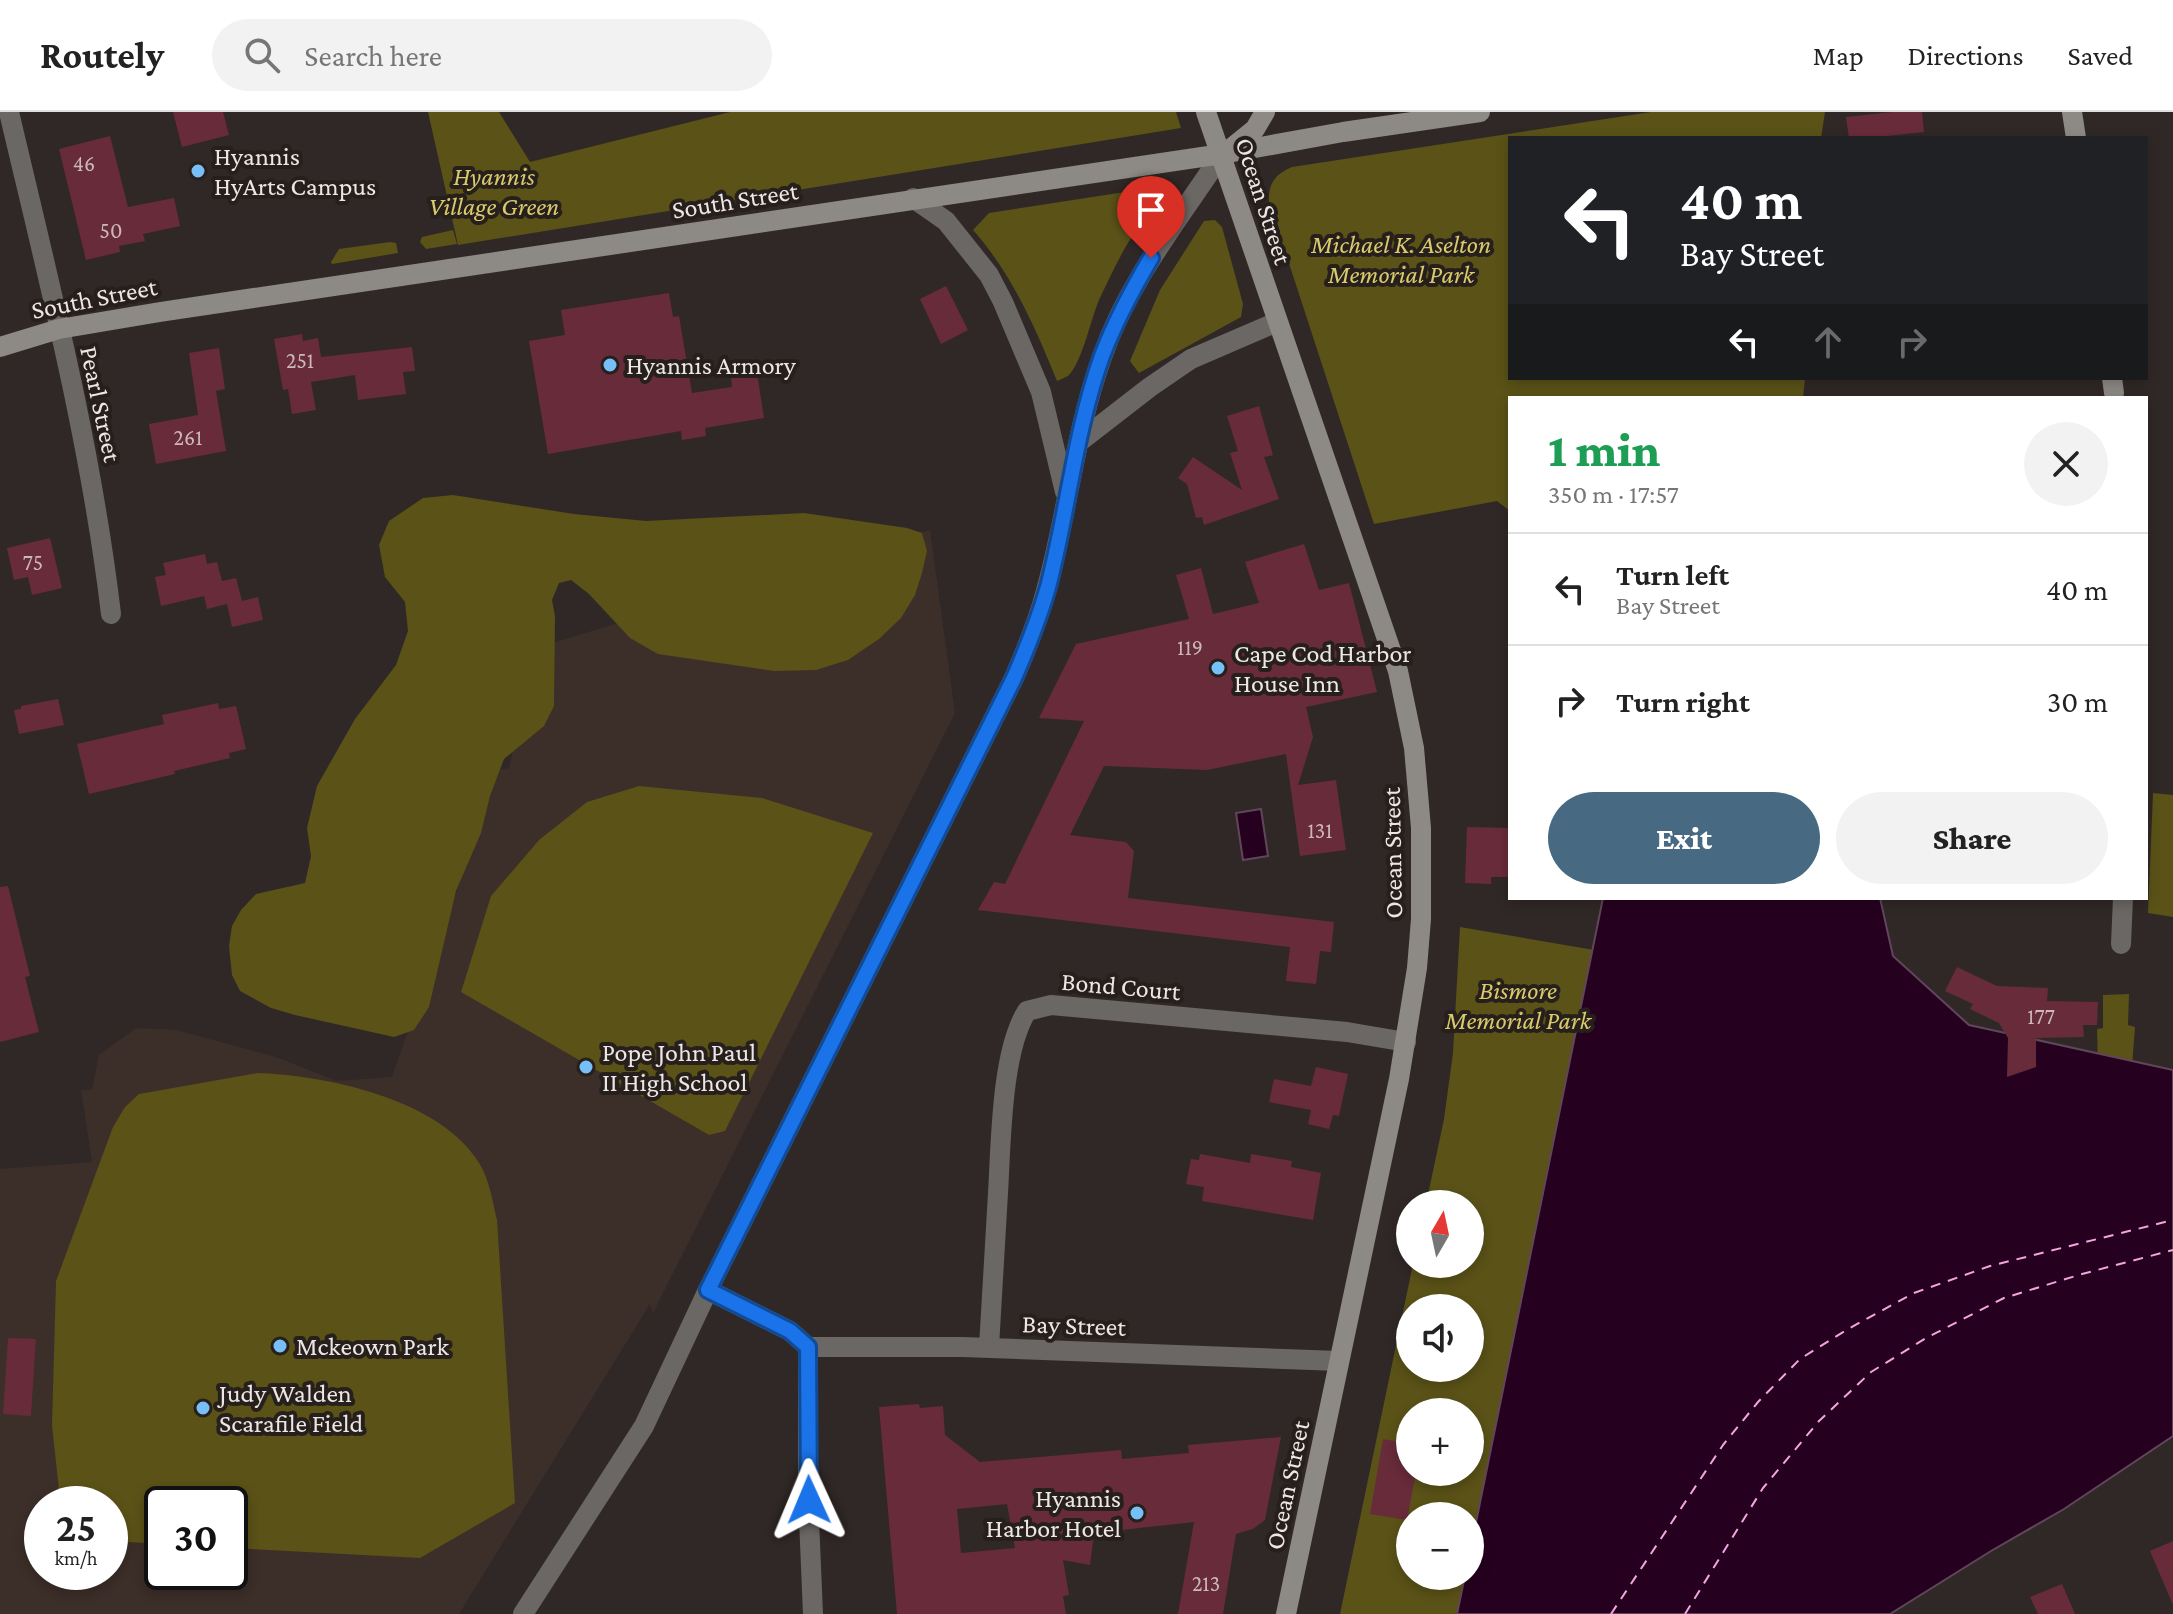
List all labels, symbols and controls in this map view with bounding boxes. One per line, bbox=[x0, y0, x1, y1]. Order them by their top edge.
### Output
search box bbox=[212, 19, 772, 91]
icon: search bbox=[240, 33, 284, 77]
text: Routely bbox=[40, 34, 164, 76]
text: Search here bbox=[304, 39, 442, 72]
text: Map bbox=[1813, 40, 1864, 71]
text: Directions bbox=[1908, 40, 2023, 71]
text: Saved bbox=[2067, 40, 2133, 71]
street label: Ocean Street bbox=[1229, 134, 1298, 268]
place label: Hyannis HyArts Campus bbox=[214, 142, 376, 201]
house number: 46 bbox=[73, 151, 95, 176]
marker: Hyannis HyArts Campus bbox=[189, 162, 207, 180]
park label: Hyannis Village Green bbox=[429, 162, 559, 221]
icon: left bbox=[1548, 168, 1652, 272]
text: 40 m bbox=[1680, 169, 1802, 231]
street label: South Street bbox=[670, 176, 801, 225]
pin bbox=[1117, 176, 1185, 258]
icon: arrive bbox=[1129, 188, 1173, 232]
house number: 50 bbox=[100, 218, 122, 243]
park label: Michael K. Aselton Memorial Park bbox=[1310, 230, 1491, 289]
text: Bay Street bbox=[1680, 234, 1824, 274]
street label: South Street bbox=[29, 272, 160, 325]
icon: left bbox=[1722, 320, 1766, 364]
icon: ahead bbox=[1806, 320, 1850, 364]
icon: right bbox=[1890, 320, 1934, 364]
street label: Pearl Street bbox=[74, 344, 127, 465]
house number: 251 bbox=[286, 348, 314, 373]
place label: Hyannis Armory bbox=[626, 351, 797, 380]
marker: Hyannis Armory bbox=[601, 356, 619, 374]
button: close bbox=[2024, 422, 2108, 506]
text: 1 min bbox=[1548, 423, 1660, 476]
house number: 261 bbox=[174, 425, 202, 450]
text: 350 m · 17:57 bbox=[1548, 480, 1679, 509]
house number: 75 bbox=[23, 550, 43, 575]
text: Turn left bbox=[1616, 558, 1729, 591]
icon: left bbox=[1548, 567, 1592, 611]
text: 40 m bbox=[2046, 573, 2108, 606]
text: Bay Street bbox=[1616, 591, 1720, 620]
house number: 119 bbox=[1177, 635, 1203, 660]
place label: Cape Cod Harbor House Inn bbox=[1234, 639, 1412, 698]
marker: Cape Cod Harbor House Inn bbox=[1209, 659, 1227, 677]
icon: right bbox=[1548, 679, 1592, 723]
text: Turn right bbox=[1616, 685, 1750, 718]
text: 30 m bbox=[2047, 685, 2108, 718]
street label: Ocean Street bbox=[1377, 787, 1408, 919]
button: Exit bbox=[1548, 792, 1820, 884]
button: Share bbox=[1836, 792, 2108, 884]
house number: 131 bbox=[1307, 818, 1333, 843]
street label: Bond Court bbox=[1060, 967, 1182, 1006]
park label: Bismore Memorial Park bbox=[1444, 976, 1593, 1035]
house number: 177 bbox=[2027, 1004, 2055, 1029]
place label: Pope John Paul II High School bbox=[602, 1038, 756, 1097]
marker: Pope John Paul II High School bbox=[577, 1058, 595, 1076]
north arrow bbox=[1396, 1190, 1484, 1278]
map controls bbox=[1396, 1190, 1484, 1590]
button: sound bbox=[1396, 1294, 1484, 1382]
street label: Bay Street bbox=[1022, 1309, 1127, 1342]
place label: Mckeown Park bbox=[296, 1332, 450, 1361]
marker: Mckeown Park bbox=[271, 1337, 289, 1355]
place label: Judy Walden Scarafile Field bbox=[217, 1379, 364, 1438]
button: + bbox=[1396, 1398, 1484, 1486]
marker: Judy Walden Scarafile Field bbox=[194, 1399, 212, 1417]
street label: Ocean Street bbox=[1260, 1417, 1315, 1552]
position arrow bbox=[767, 1458, 851, 1542]
place label: Hyannis Harbor Hotel bbox=[986, 1484, 1121, 1543]
speed limit sign: 30 bbox=[144, 1486, 248, 1590]
button: − bbox=[1396, 1502, 1484, 1590]
marker: Hyannis Harbor Hotel bbox=[1128, 1504, 1146, 1522]
text: 25 bbox=[56, 1505, 96, 1550]
text: km/h bbox=[54, 1547, 98, 1569]
house number: 213 bbox=[1192, 1571, 1220, 1596]

